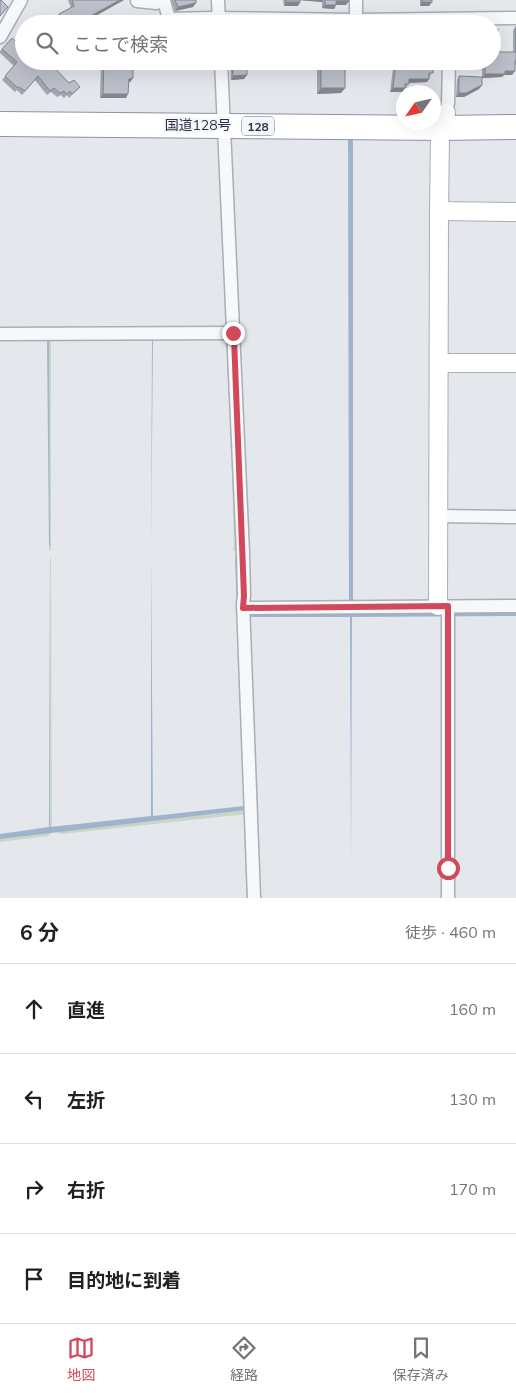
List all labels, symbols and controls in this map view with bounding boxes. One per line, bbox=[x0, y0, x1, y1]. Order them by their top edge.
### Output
search box bbox=[15, 15, 501, 70]
icon: search bbox=[33, 29, 61, 57]
text: ここで検索 bbox=[73, 32, 168, 56]
north arrow bbox=[396, 85, 441, 130]
street label: 国道128号 bbox=[164, 116, 232, 134]
road number: 128 bbox=[242, 116, 274, 136]
route end bbox=[222, 322, 245, 345]
route start bbox=[437, 857, 460, 880]
text: 6 分 bbox=[20, 919, 59, 945]
text: 徒歩 · 460 m bbox=[405, 922, 496, 942]
icon: ahead bbox=[20, 995, 48, 1023]
text: 直進 bbox=[67, 998, 105, 1022]
text: 160 m bbox=[449, 999, 496, 1019]
icon: left bbox=[20, 1085, 48, 1113]
text: 左折 bbox=[67, 1088, 105, 1112]
text: 130 m bbox=[449, 1089, 496, 1109]
icon: right bbox=[20, 1175, 48, 1203]
text: 右折 bbox=[67, 1178, 105, 1202]
text: 170 m bbox=[449, 1179, 496, 1199]
icon: arrive bbox=[20, 1265, 48, 1293]
text: 目的地に到着 bbox=[67, 1268, 181, 1292]
tab: 地図 bbox=[67, 1334, 95, 1384]
tab: 経路 bbox=[230, 1334, 258, 1384]
tab: 保存済み bbox=[393, 1334, 449, 1384]

